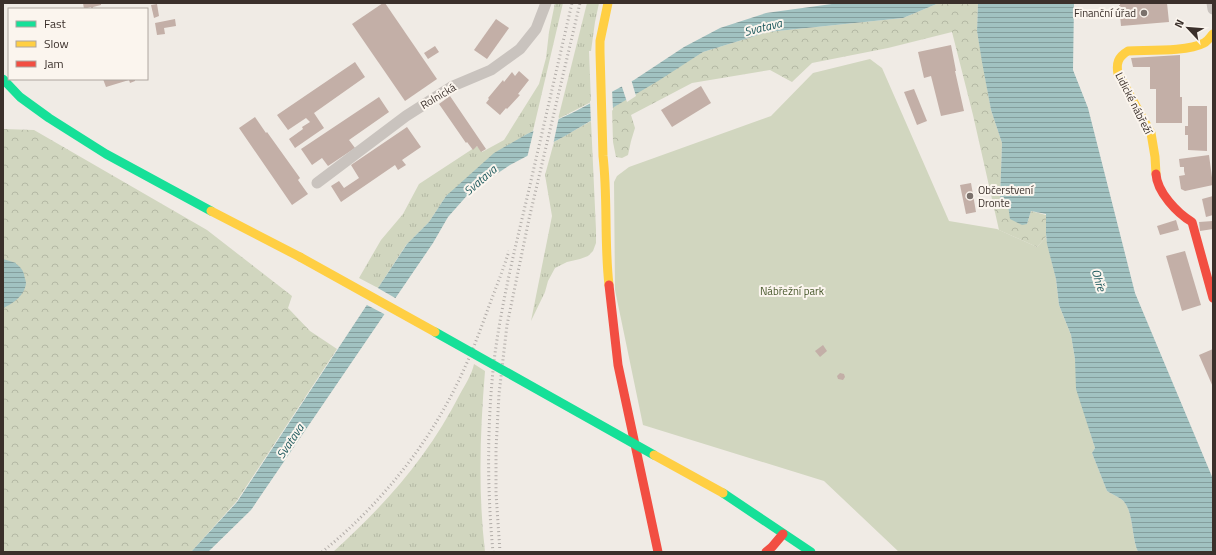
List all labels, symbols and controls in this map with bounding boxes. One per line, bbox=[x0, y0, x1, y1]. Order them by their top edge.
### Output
place label: Finanční úřad bbox=[1074, 5, 1136, 21]
legend bbox=[8, 8, 148, 80]
marker: Finanční úřad bbox=[1139, 8, 1149, 18]
north arrow bbox=[1168, 8, 1208, 48]
water label: Svatava bbox=[742, 13, 785, 41]
text: Fast bbox=[44, 14, 67, 33]
text: N bbox=[1170, 17, 1188, 31]
text: Slow bbox=[44, 34, 69, 53]
text: Jam bbox=[44, 54, 64, 73]
street label: Lidické nábřeží bbox=[1112, 69, 1157, 138]
street label: Rolnická bbox=[417, 79, 459, 113]
water label: Svatava bbox=[459, 160, 501, 200]
place label: Občerstvení Dronte bbox=[978, 182, 1035, 211]
marker: Občerstvení Dronte bbox=[965, 191, 975, 201]
water label: Ohře bbox=[1087, 266, 1112, 295]
park label: Nábřežní park bbox=[760, 283, 825, 299]
water label: Svatava bbox=[271, 419, 309, 462]

